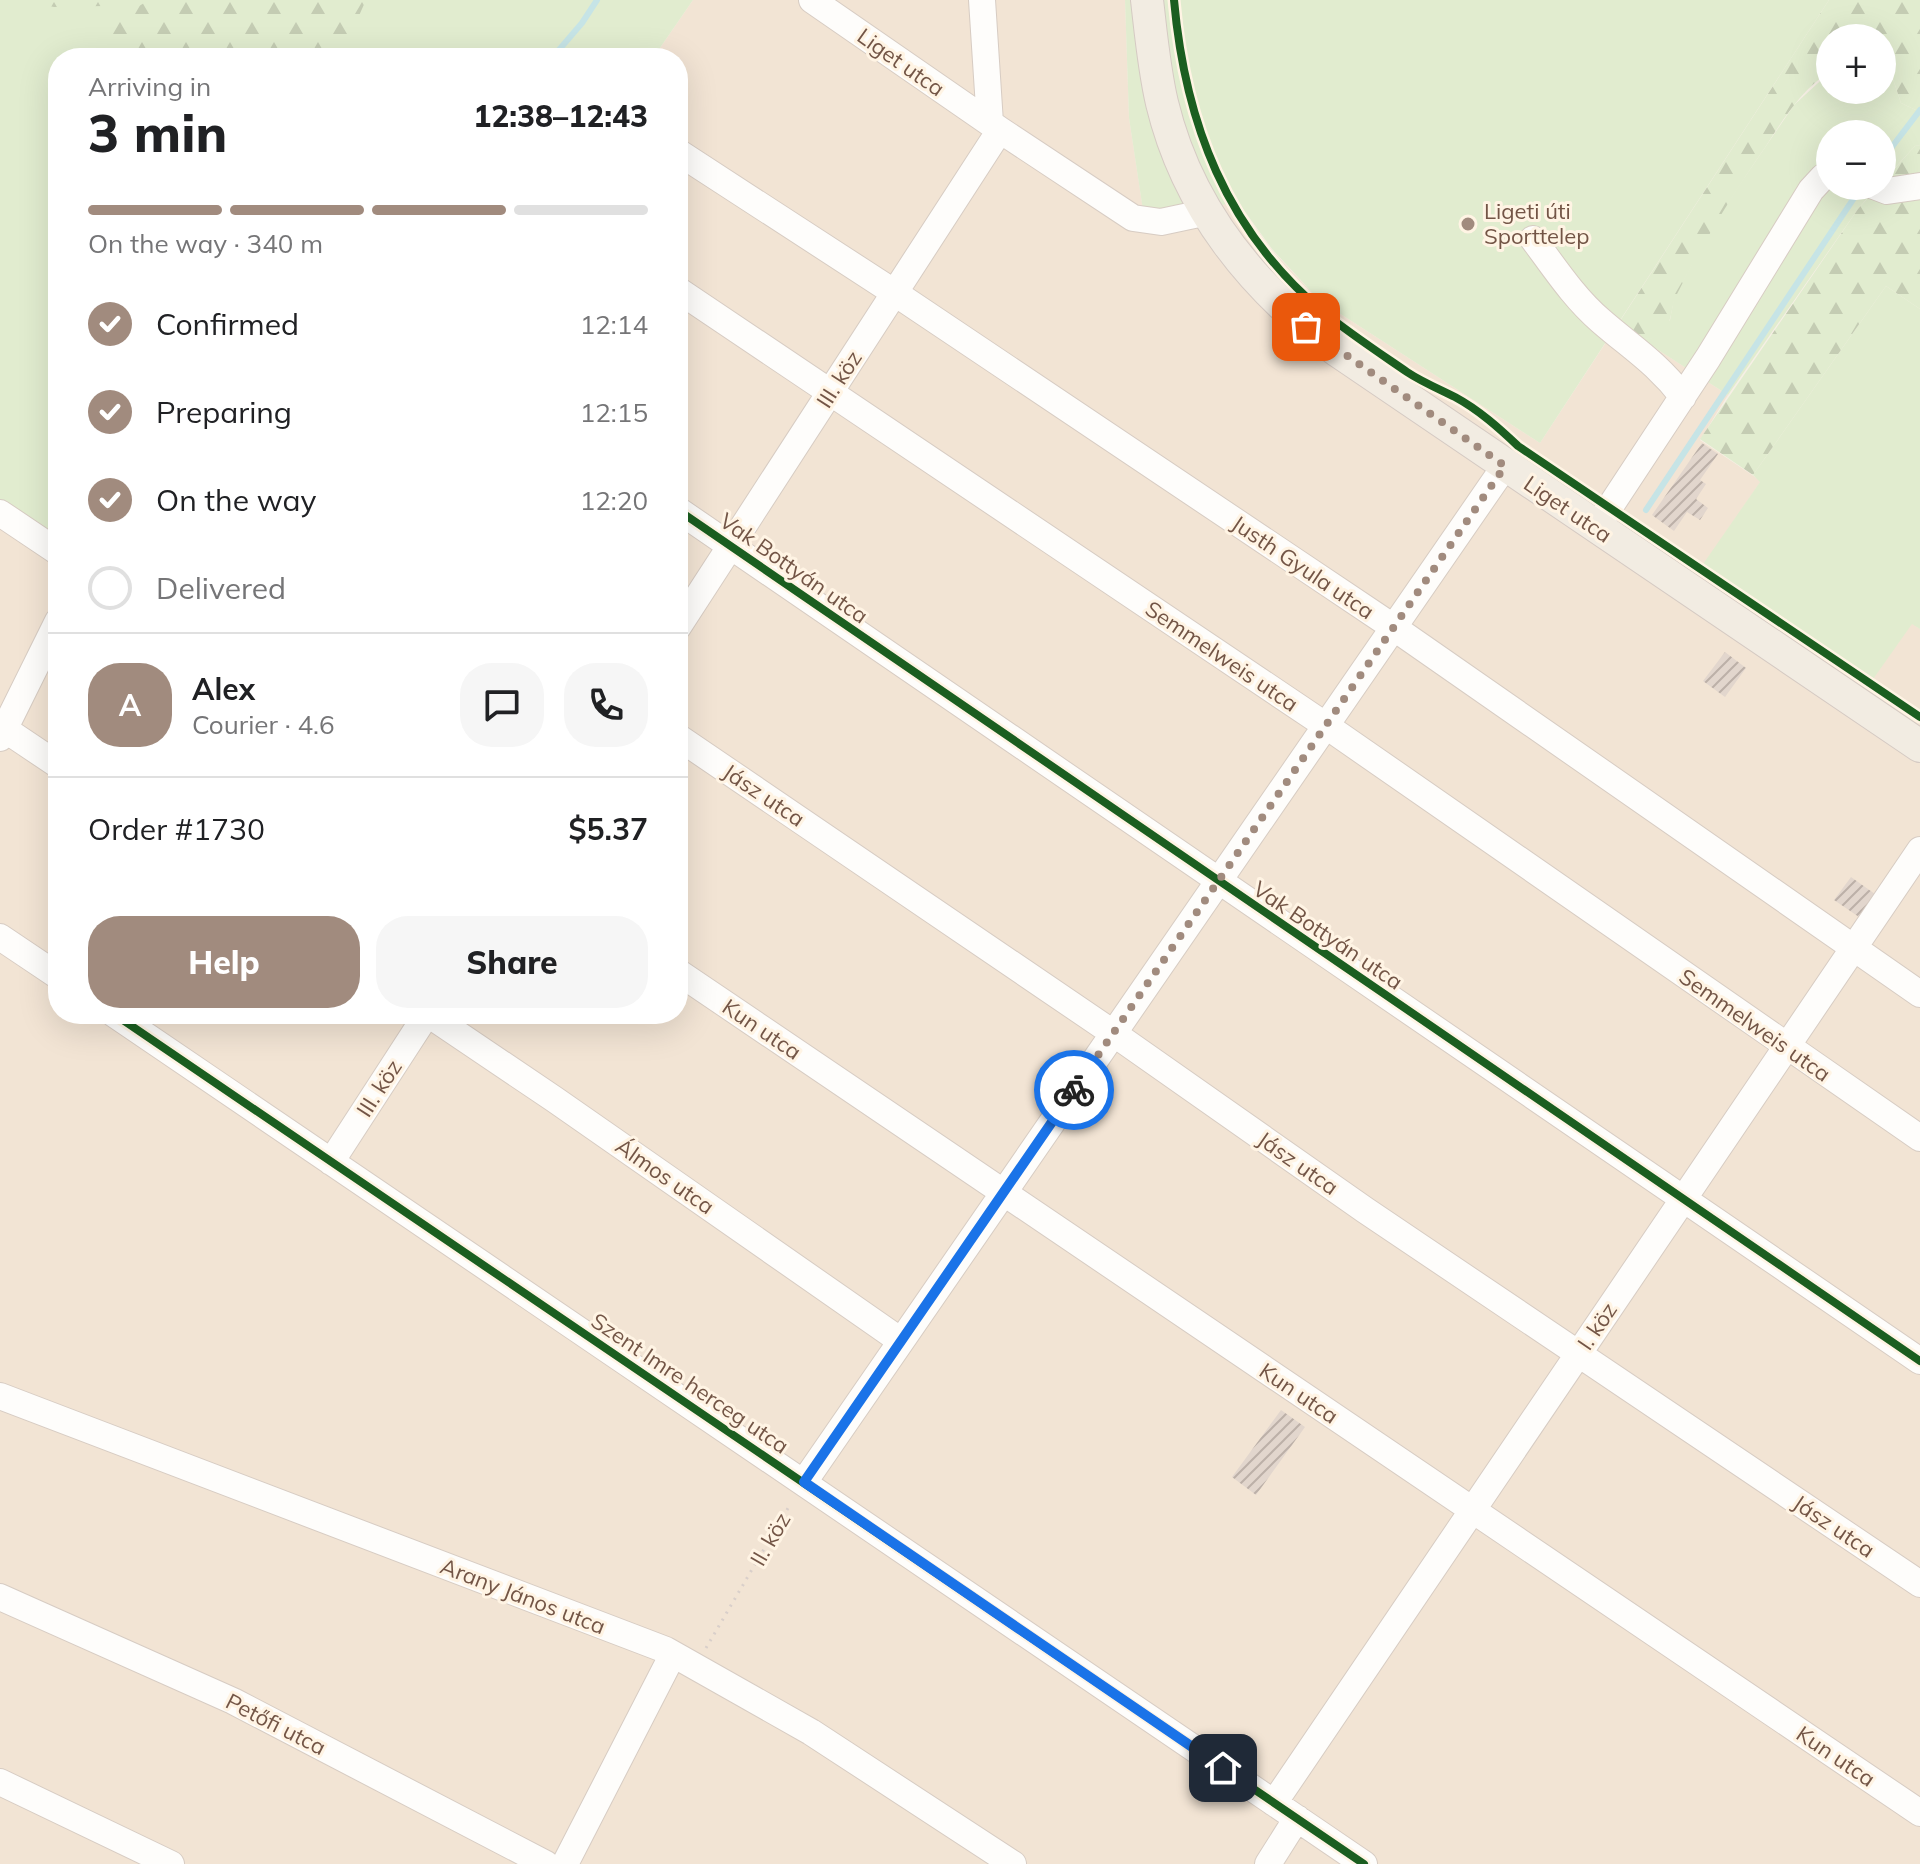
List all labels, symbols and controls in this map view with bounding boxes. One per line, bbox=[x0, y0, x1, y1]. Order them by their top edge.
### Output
street label: Liget utca bbox=[852, 22, 950, 102]
map controls bbox=[1816, 24, 1896, 200]
button: + bbox=[1816, 24, 1896, 104]
text: Arriving in bbox=[88, 70, 211, 103]
text: 12:38–12:43 bbox=[473, 97, 648, 135]
text: 3 min bbox=[88, 100, 227, 165]
button: − bbox=[1816, 120, 1896, 200]
place label: Ligeti úti Sporttelep bbox=[1484, 197, 1589, 250]
marker: Ligeti úti Sporttelep bbox=[1459, 215, 1477, 233]
text: On the way · 340 m bbox=[88, 227, 323, 260]
pin bbox=[1272, 293, 1340, 361]
icon: check bbox=[88, 302, 132, 346]
text: Confirmed bbox=[156, 305, 299, 343]
icon: bag bbox=[1284, 305, 1328, 349]
text: 12:14 bbox=[580, 308, 648, 341]
street label: III. köz bbox=[810, 345, 868, 413]
icon: check bbox=[88, 390, 132, 434]
text: Preparing bbox=[156, 393, 292, 431]
text: 12:15 bbox=[580, 396, 648, 429]
street label: Liget utca bbox=[1519, 469, 1617, 549]
icon: check bbox=[88, 478, 132, 522]
text: On the way bbox=[156, 481, 316, 519]
text: 12:20 bbox=[580, 484, 648, 517]
street label: Vak Bottyán utca bbox=[714, 506, 874, 630]
street label: Justh Gyula utca bbox=[1226, 509, 1380, 625]
text: Delivered bbox=[156, 569, 286, 607]
street label: Semmelweis utca bbox=[1140, 594, 1304, 718]
button: chat bbox=[460, 663, 544, 747]
button: phone bbox=[564, 663, 648, 747]
text: Alex bbox=[192, 670, 255, 708]
text: A bbox=[119, 686, 141, 724]
text: Courier · 4.6 bbox=[192, 708, 335, 741]
street label: Jász utca bbox=[718, 757, 810, 833]
text: Order #1730 bbox=[88, 810, 265, 848]
text: $5.37 bbox=[569, 810, 648, 848]
street label: Vak Bottyán utca bbox=[1248, 875, 1408, 995]
button: Help bbox=[88, 916, 360, 1008]
button: Share bbox=[376, 916, 648, 1008]
street label: Semmelweis utca bbox=[1674, 962, 1836, 1088]
street label: Kun utca bbox=[717, 992, 807, 1066]
courier bbox=[1034, 1050, 1114, 1130]
street label: III. köz bbox=[350, 1054, 408, 1122]
icon: bike bbox=[1052, 1068, 1096, 1112]
street label: Jász utca bbox=[1252, 1125, 1344, 1201]
street label: Álmos utca bbox=[610, 1132, 720, 1220]
street label: I. köz bbox=[1571, 1297, 1623, 1355]
street label: Szent Imre herceg utca bbox=[586, 1306, 794, 1460]
street label: Kun utca bbox=[1254, 1356, 1344, 1430]
street label: Jász utca bbox=[1788, 1488, 1880, 1564]
street label: II. köz bbox=[744, 1507, 796, 1571]
street label: Arany János utca bbox=[437, 1552, 609, 1640]
street label: Petőfi utca bbox=[221, 1687, 331, 1761]
street label: Kun utca bbox=[1791, 1719, 1881, 1793]
pin bbox=[1189, 1734, 1257, 1802]
icon: home bbox=[1201, 1746, 1245, 1790]

